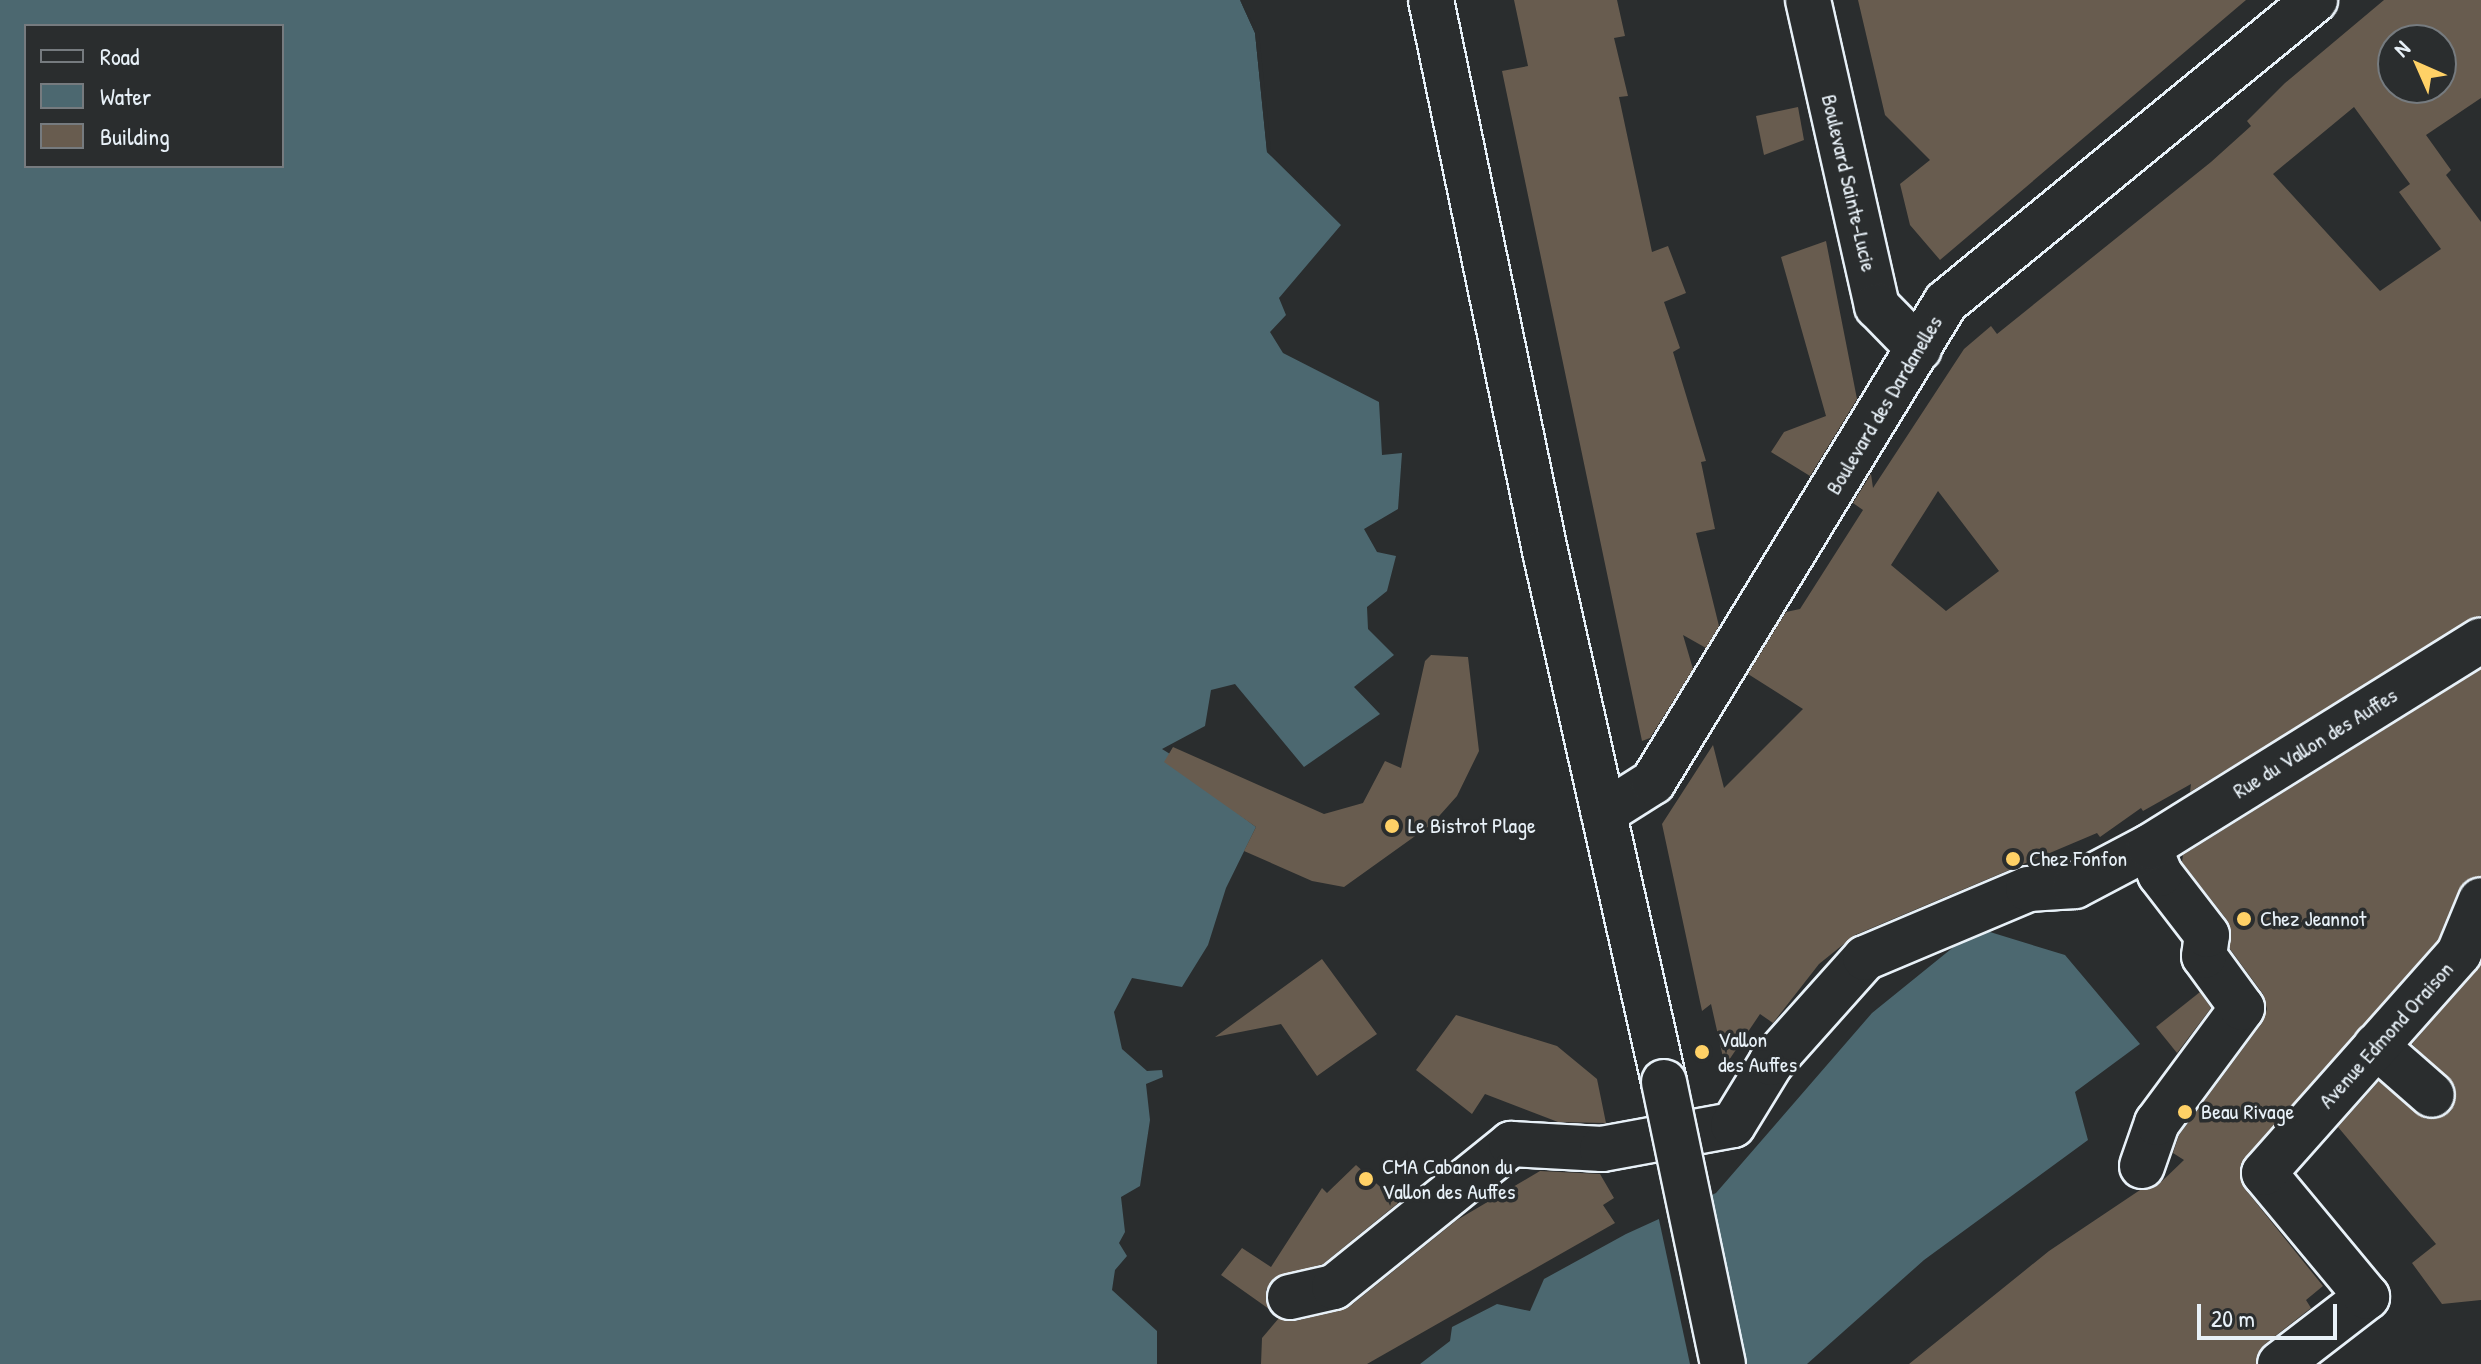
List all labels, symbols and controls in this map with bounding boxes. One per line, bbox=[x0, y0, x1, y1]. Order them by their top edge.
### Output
legend bbox=[24, 24, 284, 168]
north arrow bbox=[2377, 24, 2457, 104]
text: N bbox=[2387, 34, 2416, 63]
text: Road bbox=[100, 40, 139, 72]
text: Water bbox=[100, 80, 151, 112]
street label: Boulevard Sainte-Lucie bbox=[1816, 92, 1882, 274]
text: Building bbox=[100, 120, 170, 152]
street label: Boulevard des Dardanelles bbox=[1820, 311, 1948, 499]
street label: Rue du Vallon des Auffes bbox=[2228, 682, 2402, 804]
place label: Le Bistrot Plage bbox=[1408, 813, 1536, 839]
marker: Le Bistrot Plage bbox=[1383, 817, 1401, 835]
place label: Chez Fonfon bbox=[2029, 846, 2127, 872]
marker: Chez Fonfon bbox=[2004, 850, 2022, 868]
place label: Chez Jeannot bbox=[2260, 906, 2366, 932]
marker: Chez Jeannot bbox=[2235, 910, 2253, 928]
street label: Avenue Edmond Oraison bbox=[2313, 956, 2459, 1114]
place label: Vallon des Auffes bbox=[1718, 1026, 1797, 1078]
marker: Vallon des Auffes bbox=[1693, 1043, 1711, 1061]
place label: Beau Rivage bbox=[2201, 1099, 2294, 1125]
marker: Beau Rivage bbox=[2176, 1103, 2194, 1121]
place label: CMA Cabanon du Vallon des Auffes bbox=[1382, 1153, 1516, 1204]
marker: CMA Cabanon du Vallon des Auffes bbox=[1357, 1170, 1375, 1188]
scale bar bbox=[2201, 1288, 2341, 1338]
text: 20 m bbox=[2211, 1302, 2255, 1334]

